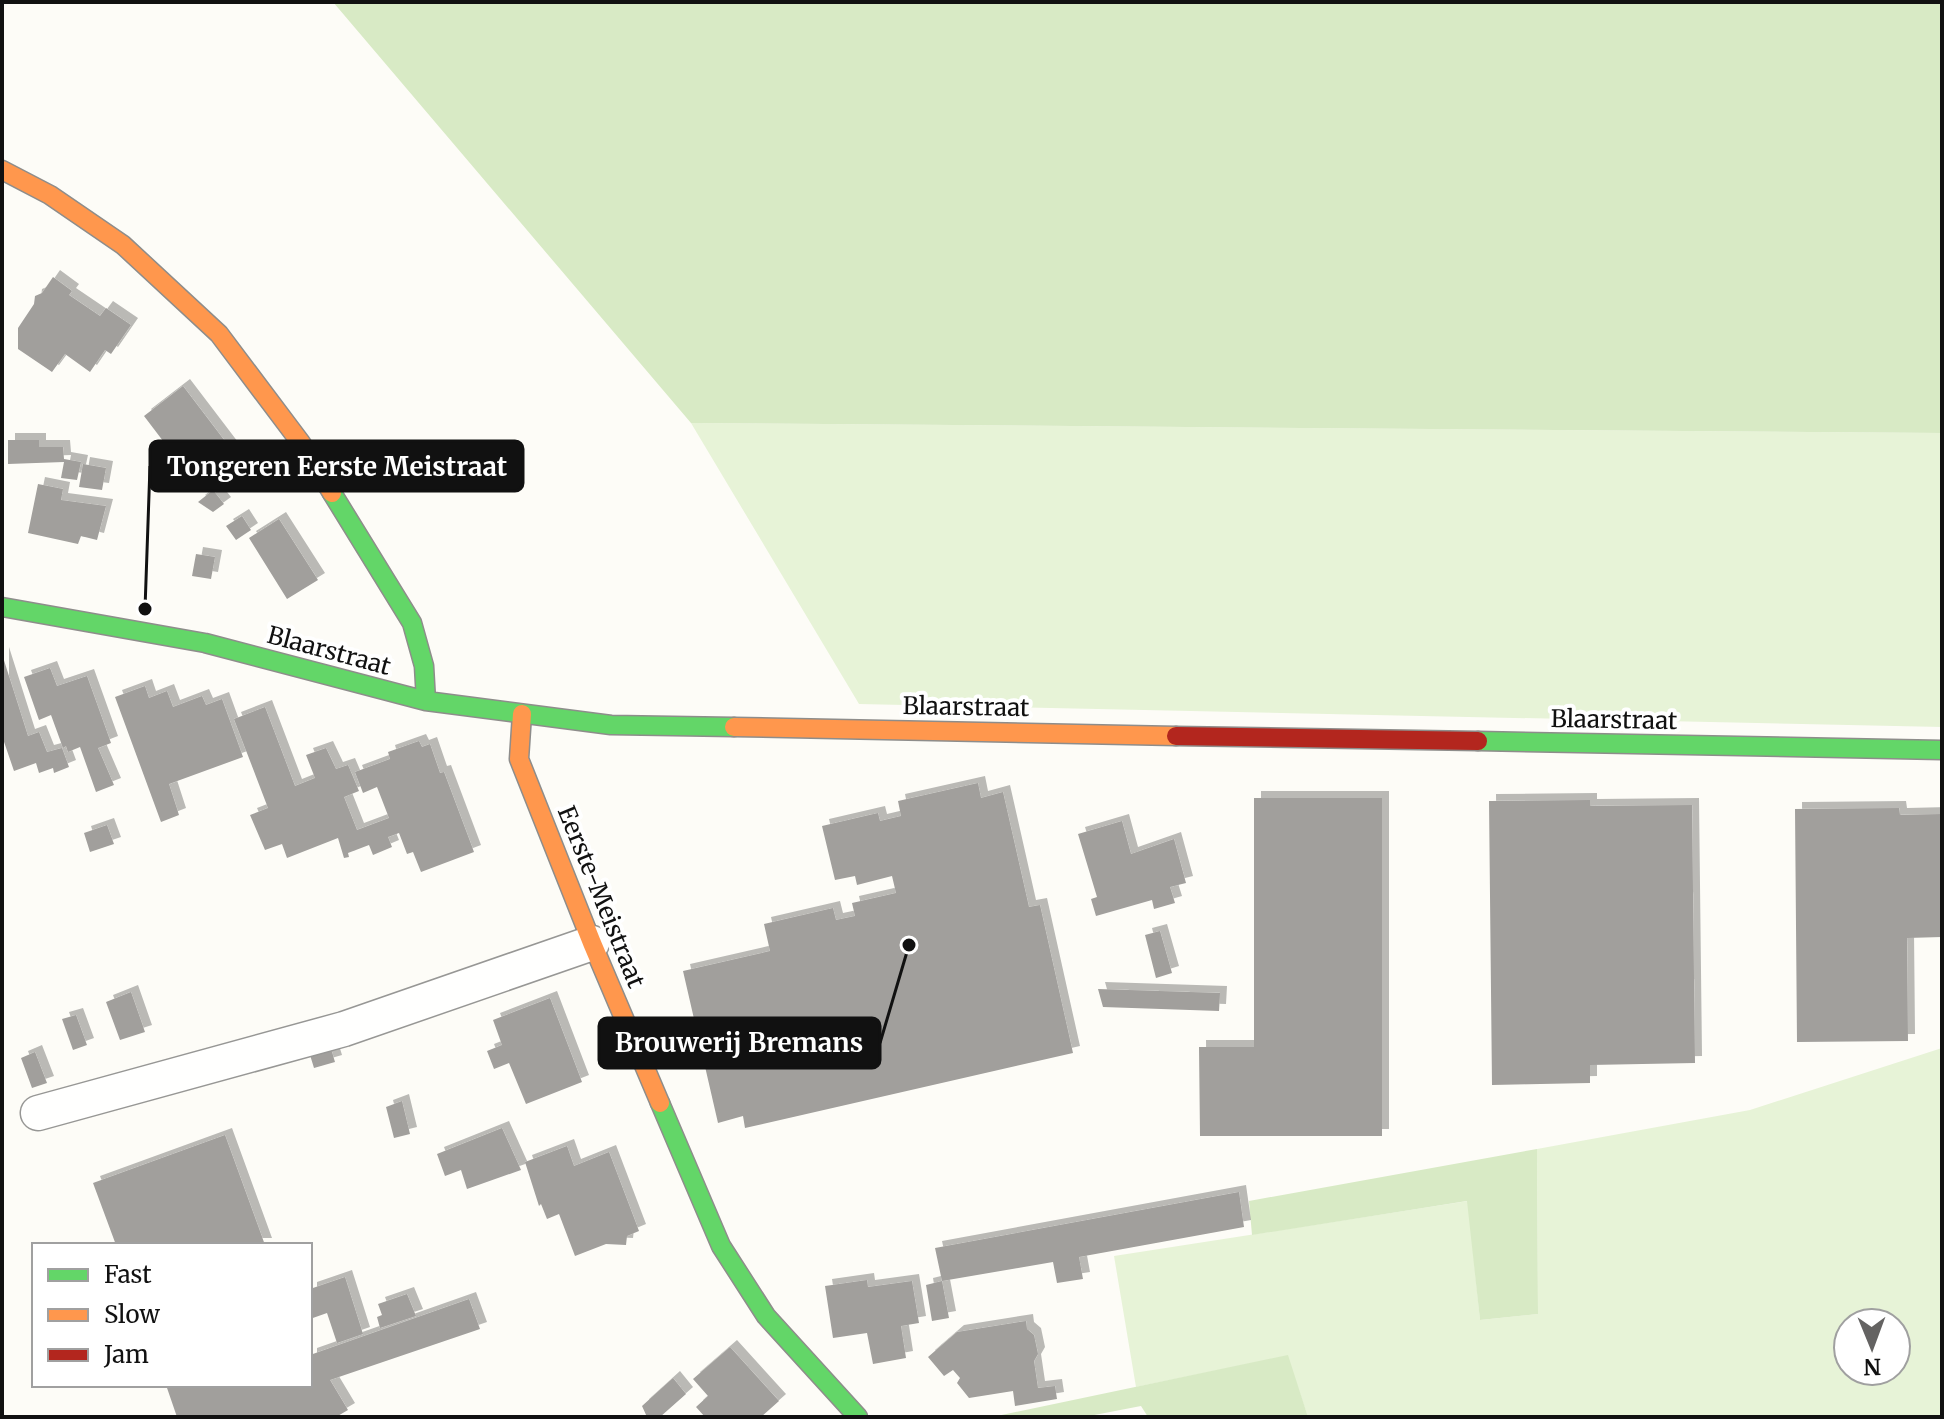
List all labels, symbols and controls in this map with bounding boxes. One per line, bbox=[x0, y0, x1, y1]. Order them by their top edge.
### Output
callout: Tongeren Eerste Meistraat bbox=[150, 441, 523, 491]
text: Tongeren Eerste Meistraat bbox=[167, 450, 508, 483]
street label: Blaarstraat bbox=[264, 619, 395, 682]
street label: Blaarstraat bbox=[902, 690, 1030, 723]
street label: Blaarstraat bbox=[1550, 703, 1678, 736]
street label: Eerste-Meistraat bbox=[551, 801, 652, 993]
callout: Brouwerij Bremans bbox=[599, 1018, 880, 1068]
text: Brouwerij Bremans bbox=[615, 1026, 863, 1059]
legend bbox=[32, 1243, 312, 1387]
text: Fast bbox=[104, 1259, 152, 1290]
text: Slow bbox=[104, 1299, 160, 1330]
north arrow bbox=[1832, 1307, 1912, 1387]
text: Jam bbox=[103, 1339, 149, 1370]
text: N bbox=[1863, 1353, 1881, 1381]

